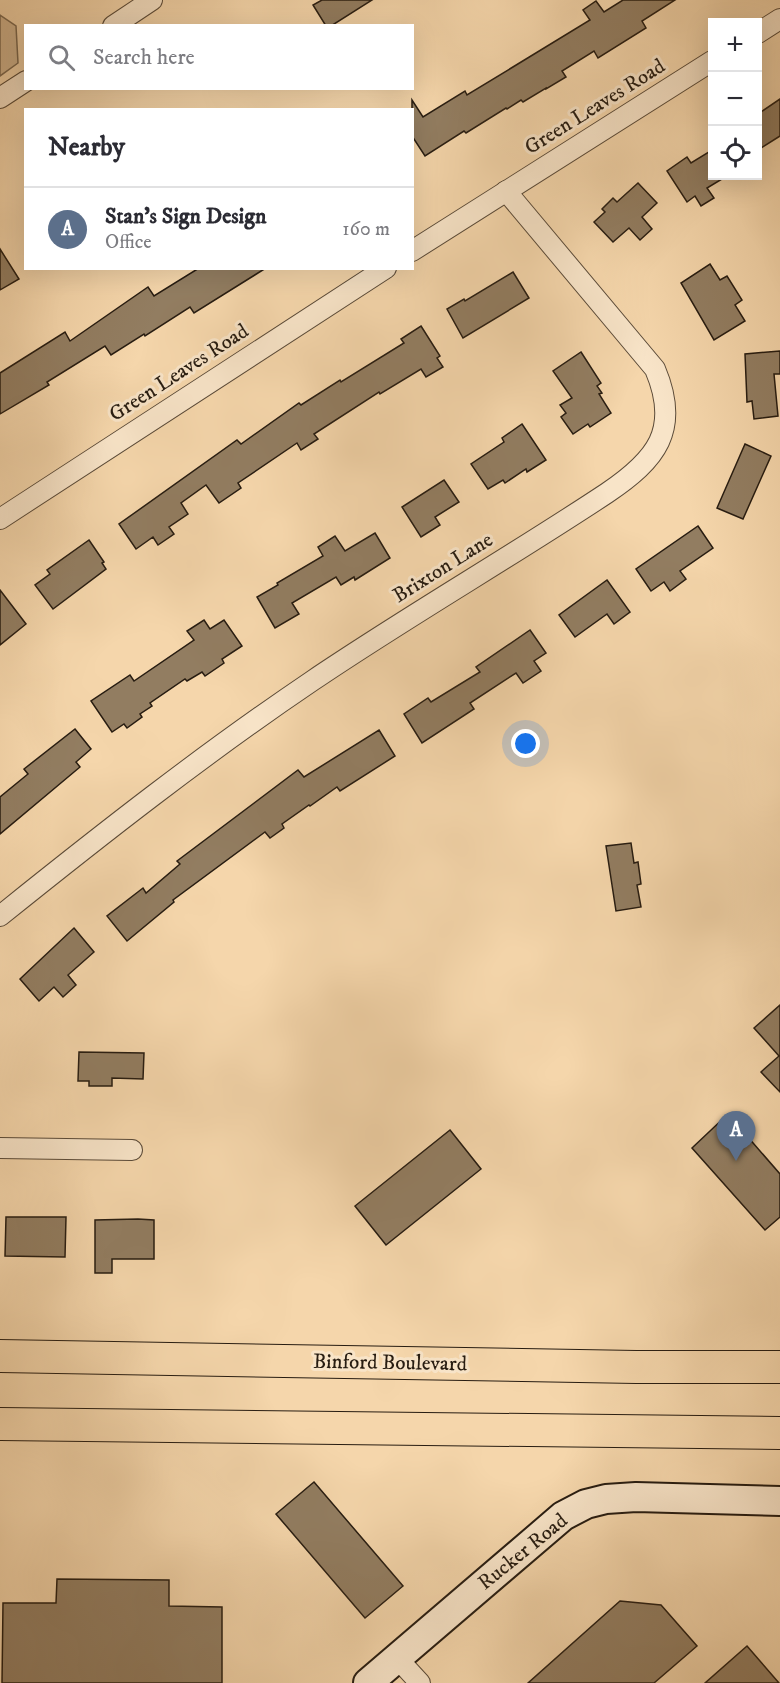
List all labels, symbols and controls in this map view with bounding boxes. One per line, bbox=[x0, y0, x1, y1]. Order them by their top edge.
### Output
map controls bbox=[708, 18, 762, 180]
button: + bbox=[708, 18, 762, 72]
search box bbox=[24, 24, 414, 90]
icon: search bbox=[45, 41, 78, 74]
text: Search here bbox=[93, 44, 195, 71]
street label: Green Leaves Road bbox=[520, 53, 671, 161]
button: − bbox=[708, 72, 762, 126]
button: locate bbox=[708, 126, 762, 180]
text: Nearby bbox=[48, 131, 125, 164]
text: Stan's Sign Design bbox=[105, 203, 267, 230]
text: A bbox=[61, 217, 74, 242]
text: 160 m bbox=[342, 217, 390, 242]
text: Office bbox=[105, 230, 152, 255]
street label: Green Leaves Road bbox=[104, 318, 254, 428]
street label: Brixton Lane bbox=[388, 527, 498, 609]
your location bbox=[511, 729, 540, 758]
pin: A bbox=[716, 1112, 756, 1161]
street label: Binford Boulevard bbox=[313, 1349, 468, 1377]
street label: Rucker Road bbox=[473, 1508, 573, 1596]

